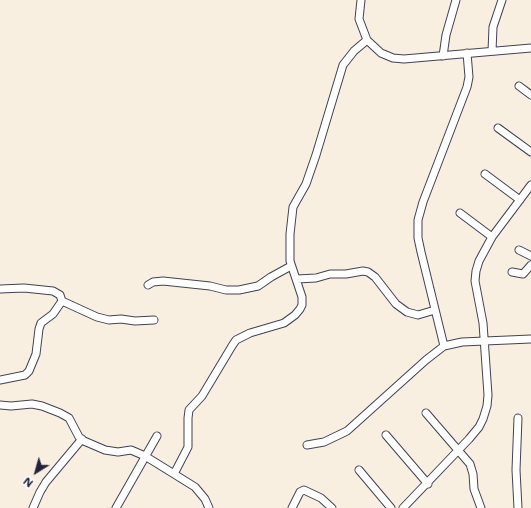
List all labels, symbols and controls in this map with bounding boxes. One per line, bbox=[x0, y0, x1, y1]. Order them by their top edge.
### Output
north arrow bbox=[16, 452, 56, 492]
text: N bbox=[20, 473, 36, 491]

